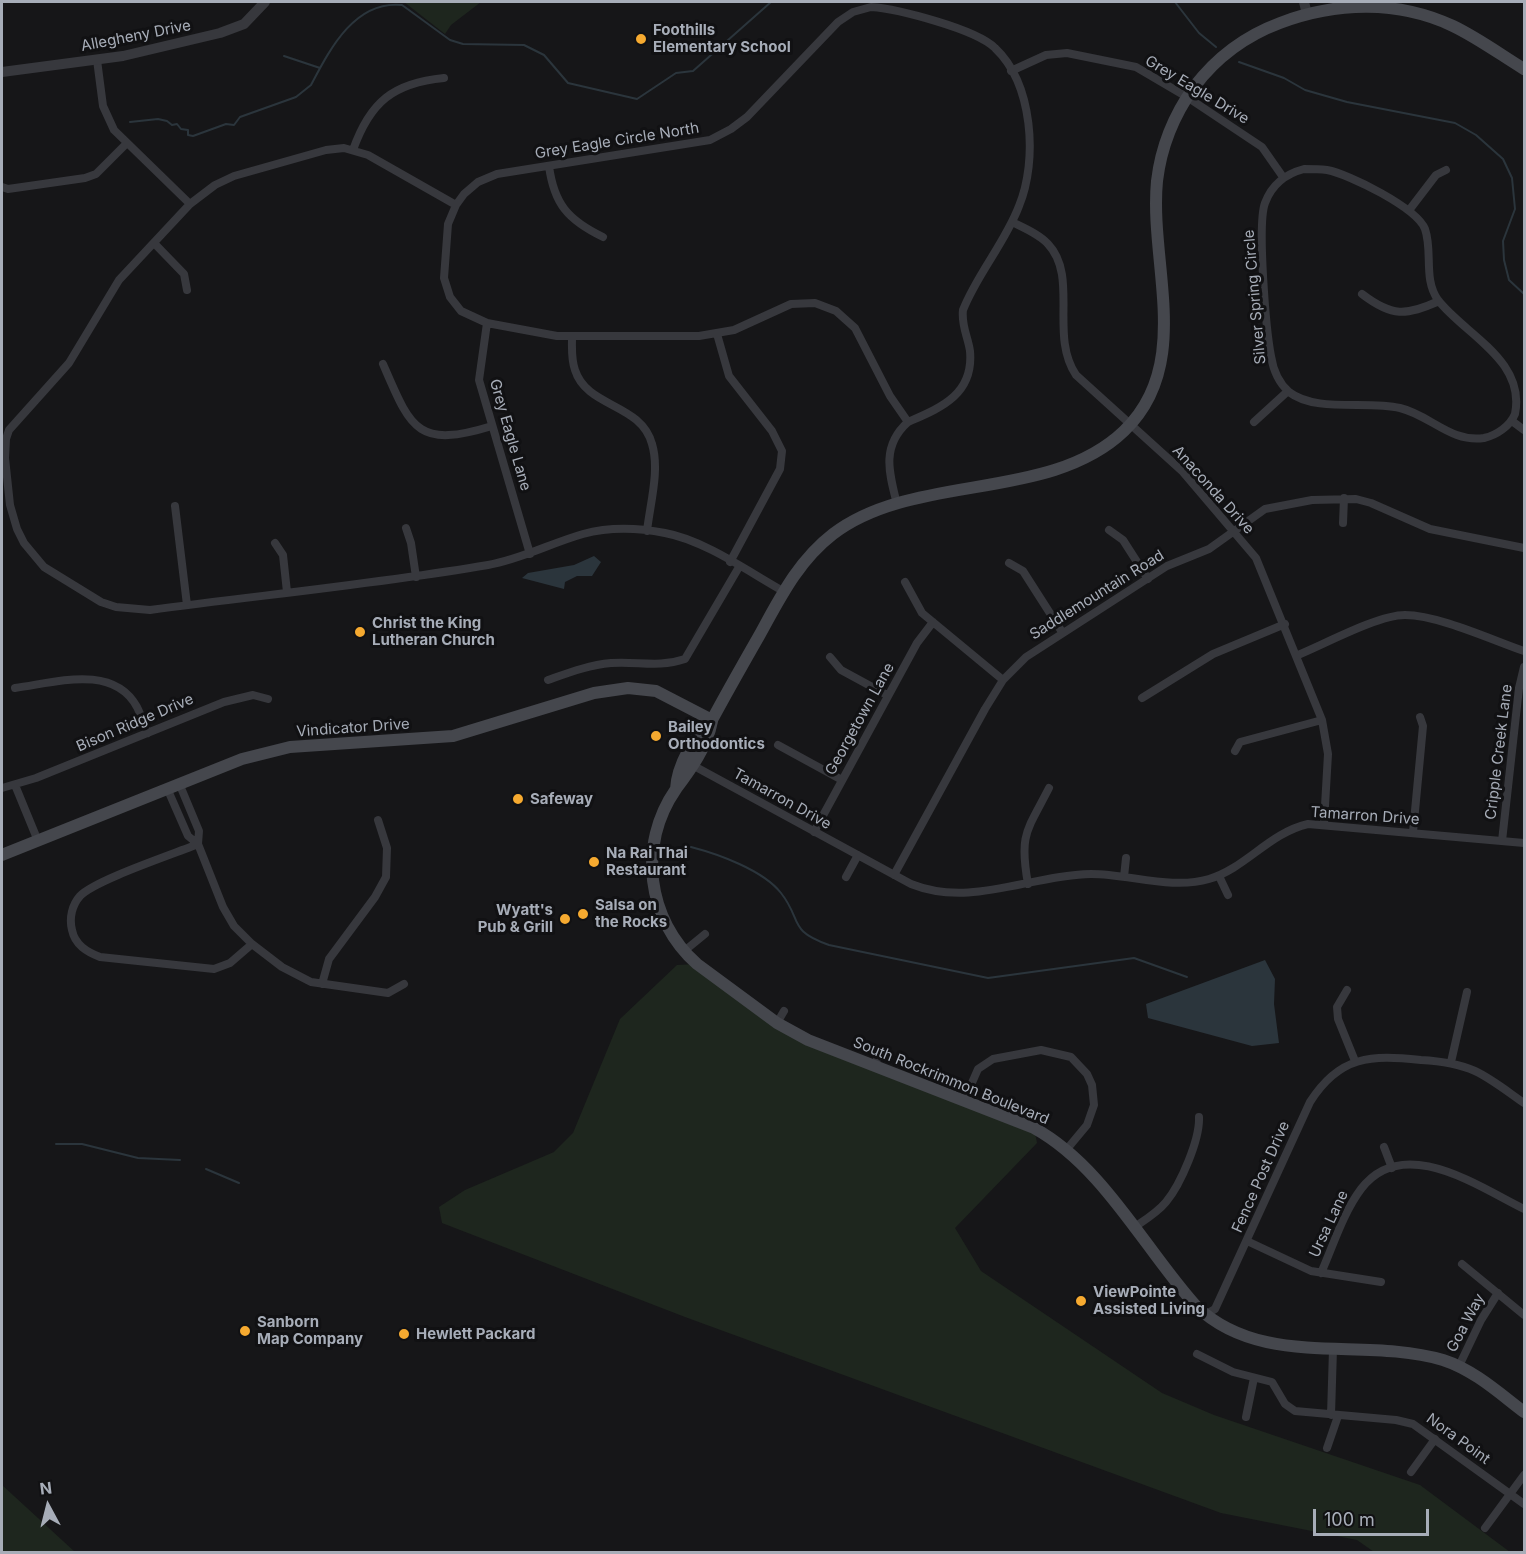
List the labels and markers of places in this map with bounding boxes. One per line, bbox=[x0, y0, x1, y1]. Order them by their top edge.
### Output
place label: Foothills Elementary School bbox=[653, 21, 791, 56]
marker: Foothills Elementary School bbox=[634, 32, 648, 46]
place label: Christ the King Lutheran Church bbox=[372, 614, 495, 649]
marker: Christ the King Lutheran Church bbox=[353, 625, 367, 639]
place label: Bailey Orthodontics bbox=[668, 718, 765, 753]
marker: Bailey Orthodontics bbox=[649, 729, 663, 743]
place label: Safeway bbox=[530, 790, 593, 808]
marker: Safeway bbox=[511, 792, 525, 806]
place label: Na Rai Thai Restaurant bbox=[606, 844, 688, 879]
marker: Na Rai Thai Restaurant bbox=[587, 855, 601, 869]
place label: Salsa on the Rocks bbox=[595, 896, 667, 931]
place label: Wyatt's Pub & Grill bbox=[478, 901, 553, 936]
marker: Salsa on the Rocks bbox=[576, 907, 590, 921]
marker: Wyatt's Pub & Grill bbox=[558, 912, 572, 926]
place label: ViewPointe Assisted Living bbox=[1093, 1283, 1205, 1318]
marker: ViewPointe Assisted Living bbox=[1074, 1294, 1088, 1308]
place label: Sanborn Map Company bbox=[257, 1313, 363, 1348]
marker: Sanborn Map Company bbox=[238, 1324, 252, 1338]
place label: Hewlett Packard bbox=[416, 1325, 535, 1343]
marker: Hewlett Packard bbox=[397, 1327, 411, 1341]

